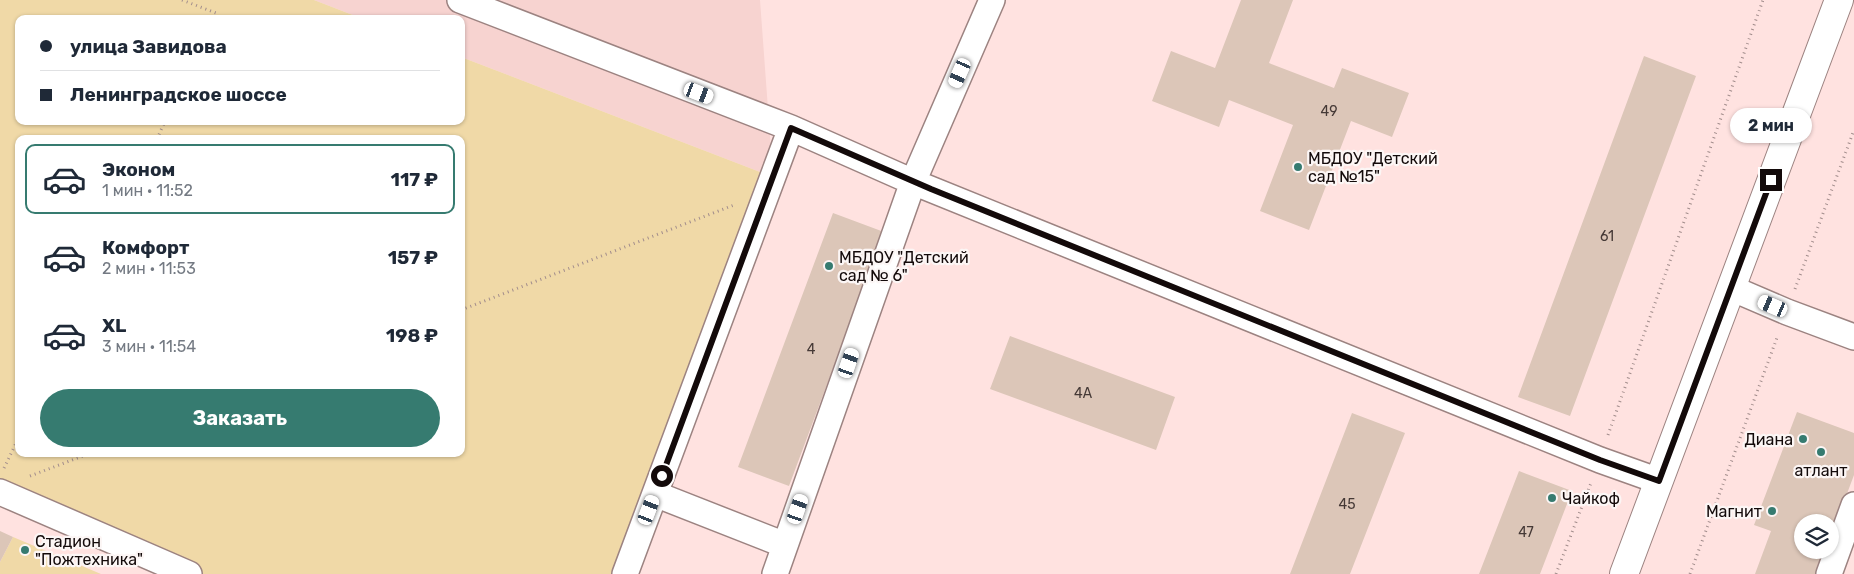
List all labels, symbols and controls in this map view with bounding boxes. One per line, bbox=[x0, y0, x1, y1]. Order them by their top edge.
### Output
text: улица Завидова bbox=[70, 35, 227, 58]
car bbox=[947, 56, 972, 90]
car bbox=[682, 81, 715, 105]
text: Ленинградское шоссе bbox=[70, 83, 287, 106]
house number: 49 bbox=[1321, 103, 1337, 120]
callout: 2 мин bbox=[1730, 108, 1812, 142]
text: 2 мин bbox=[1748, 116, 1794, 135]
place label: МБДОУ "Детский сад №15" bbox=[1308, 149, 1438, 186]
icon: car bbox=[42, 157, 87, 202]
text: Эконом bbox=[102, 158, 175, 181]
marker: МБДОУ "Детский сад №15" bbox=[1292, 161, 1304, 173]
text: 117 ₽ bbox=[390, 168, 438, 191]
route end bbox=[1760, 169, 1782, 191]
text: 1 мин · 11:52 bbox=[102, 181, 193, 200]
house number: 61 bbox=[1600, 228, 1614, 245]
icon: car bbox=[42, 235, 87, 280]
text: Комфорт bbox=[102, 236, 189, 259]
text: 157 ₽ bbox=[388, 246, 438, 269]
place label: МБДОУ "Детский сад № 6" bbox=[839, 248, 969, 285]
text: 2 мин · 11:53 bbox=[102, 259, 196, 278]
marker: МБДОУ "Детский сад № 6" bbox=[823, 260, 835, 272]
car bbox=[1756, 293, 1789, 319]
icon: car bbox=[42, 313, 87, 358]
text: XL bbox=[102, 314, 126, 337]
text: 198 ₽ bbox=[386, 324, 438, 347]
text: 3 мин · 11:54 bbox=[102, 337, 196, 356]
house number: 4 bbox=[807, 341, 816, 358]
car bbox=[837, 346, 860, 380]
house number: 4А bbox=[1074, 385, 1093, 402]
button: Заказать bbox=[40, 389, 440, 447]
place label: Диана bbox=[1745, 430, 1793, 449]
marker: Диана bbox=[1797, 433, 1809, 445]
marker: атлант bbox=[1815, 446, 1827, 458]
place label: атлант bbox=[1794, 461, 1848, 480]
route start bbox=[651, 465, 673, 487]
place label: Чайкоф bbox=[1562, 489, 1620, 508]
car bbox=[786, 492, 809, 526]
marker: Чайкоф bbox=[1546, 492, 1558, 504]
car bbox=[636, 493, 661, 527]
house number: 45 bbox=[1338, 496, 1356, 513]
place label: Магнит bbox=[1706, 502, 1762, 521]
marker: Магнит bbox=[1766, 505, 1778, 517]
map controls bbox=[1794, 514, 1839, 559]
button: layers bbox=[1794, 514, 1839, 559]
house number: 47 bbox=[1518, 524, 1534, 541]
place label: Стадион "Пожтехника" bbox=[35, 532, 143, 569]
marker: Стадион "Пожтехника" bbox=[19, 544, 31, 556]

